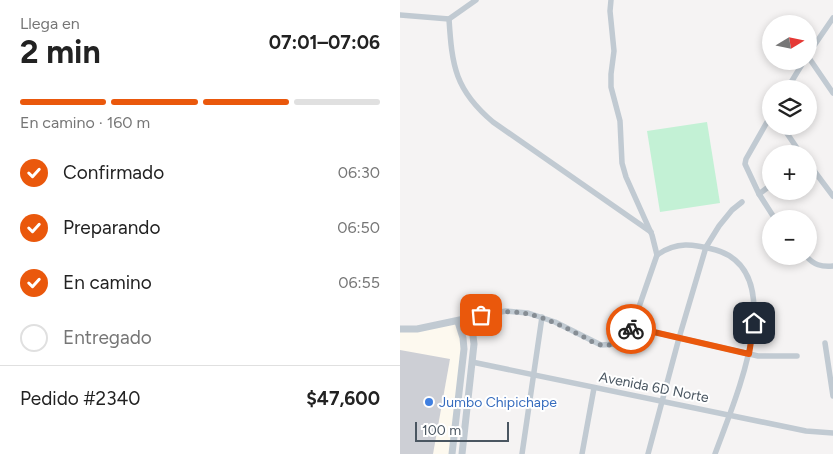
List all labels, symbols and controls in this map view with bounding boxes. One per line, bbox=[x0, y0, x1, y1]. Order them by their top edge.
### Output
text: Llega en bbox=[20, 14, 80, 33]
north arrow bbox=[762, 15, 818, 70]
map controls bbox=[762, 15, 817, 265]
text: 07:01–07:06 bbox=[269, 31, 380, 54]
text: 2 min bbox=[20, 33, 101, 71]
button: layers bbox=[762, 80, 817, 135]
text: En camino · 160 m bbox=[20, 113, 150, 132]
button: + bbox=[762, 145, 817, 200]
icon: check bbox=[20, 159, 48, 187]
text: Confirmado bbox=[63, 161, 164, 184]
text: 06:30 bbox=[338, 163, 380, 182]
button: − bbox=[762, 210, 817, 265]
icon: check bbox=[20, 214, 48, 242]
text: Preparando bbox=[63, 216, 161, 239]
text: 06:50 bbox=[337, 218, 380, 237]
icon: check bbox=[20, 269, 48, 297]
text: En camino bbox=[63, 271, 152, 294]
text: 06:55 bbox=[338, 273, 380, 292]
pin bbox=[460, 294, 502, 336]
icon: bag bbox=[467, 301, 495, 329]
pin bbox=[733, 302, 775, 344]
courier bbox=[606, 304, 656, 354]
icon: home bbox=[740, 309, 768, 337]
icon: bike bbox=[617, 315, 645, 343]
text: Entregado bbox=[63, 326, 152, 349]
street label: Avenida 6D Norte bbox=[598, 369, 711, 407]
text: Pedido #2340 bbox=[20, 387, 140, 410]
text: $47,600 bbox=[306, 387, 380, 410]
place label: Jumbo Chipichape bbox=[439, 394, 557, 411]
marker: Jumbo Chipichape bbox=[423, 396, 435, 408]
scale bar bbox=[415, 419, 509, 442]
text: 100 m bbox=[422, 422, 461, 439]

